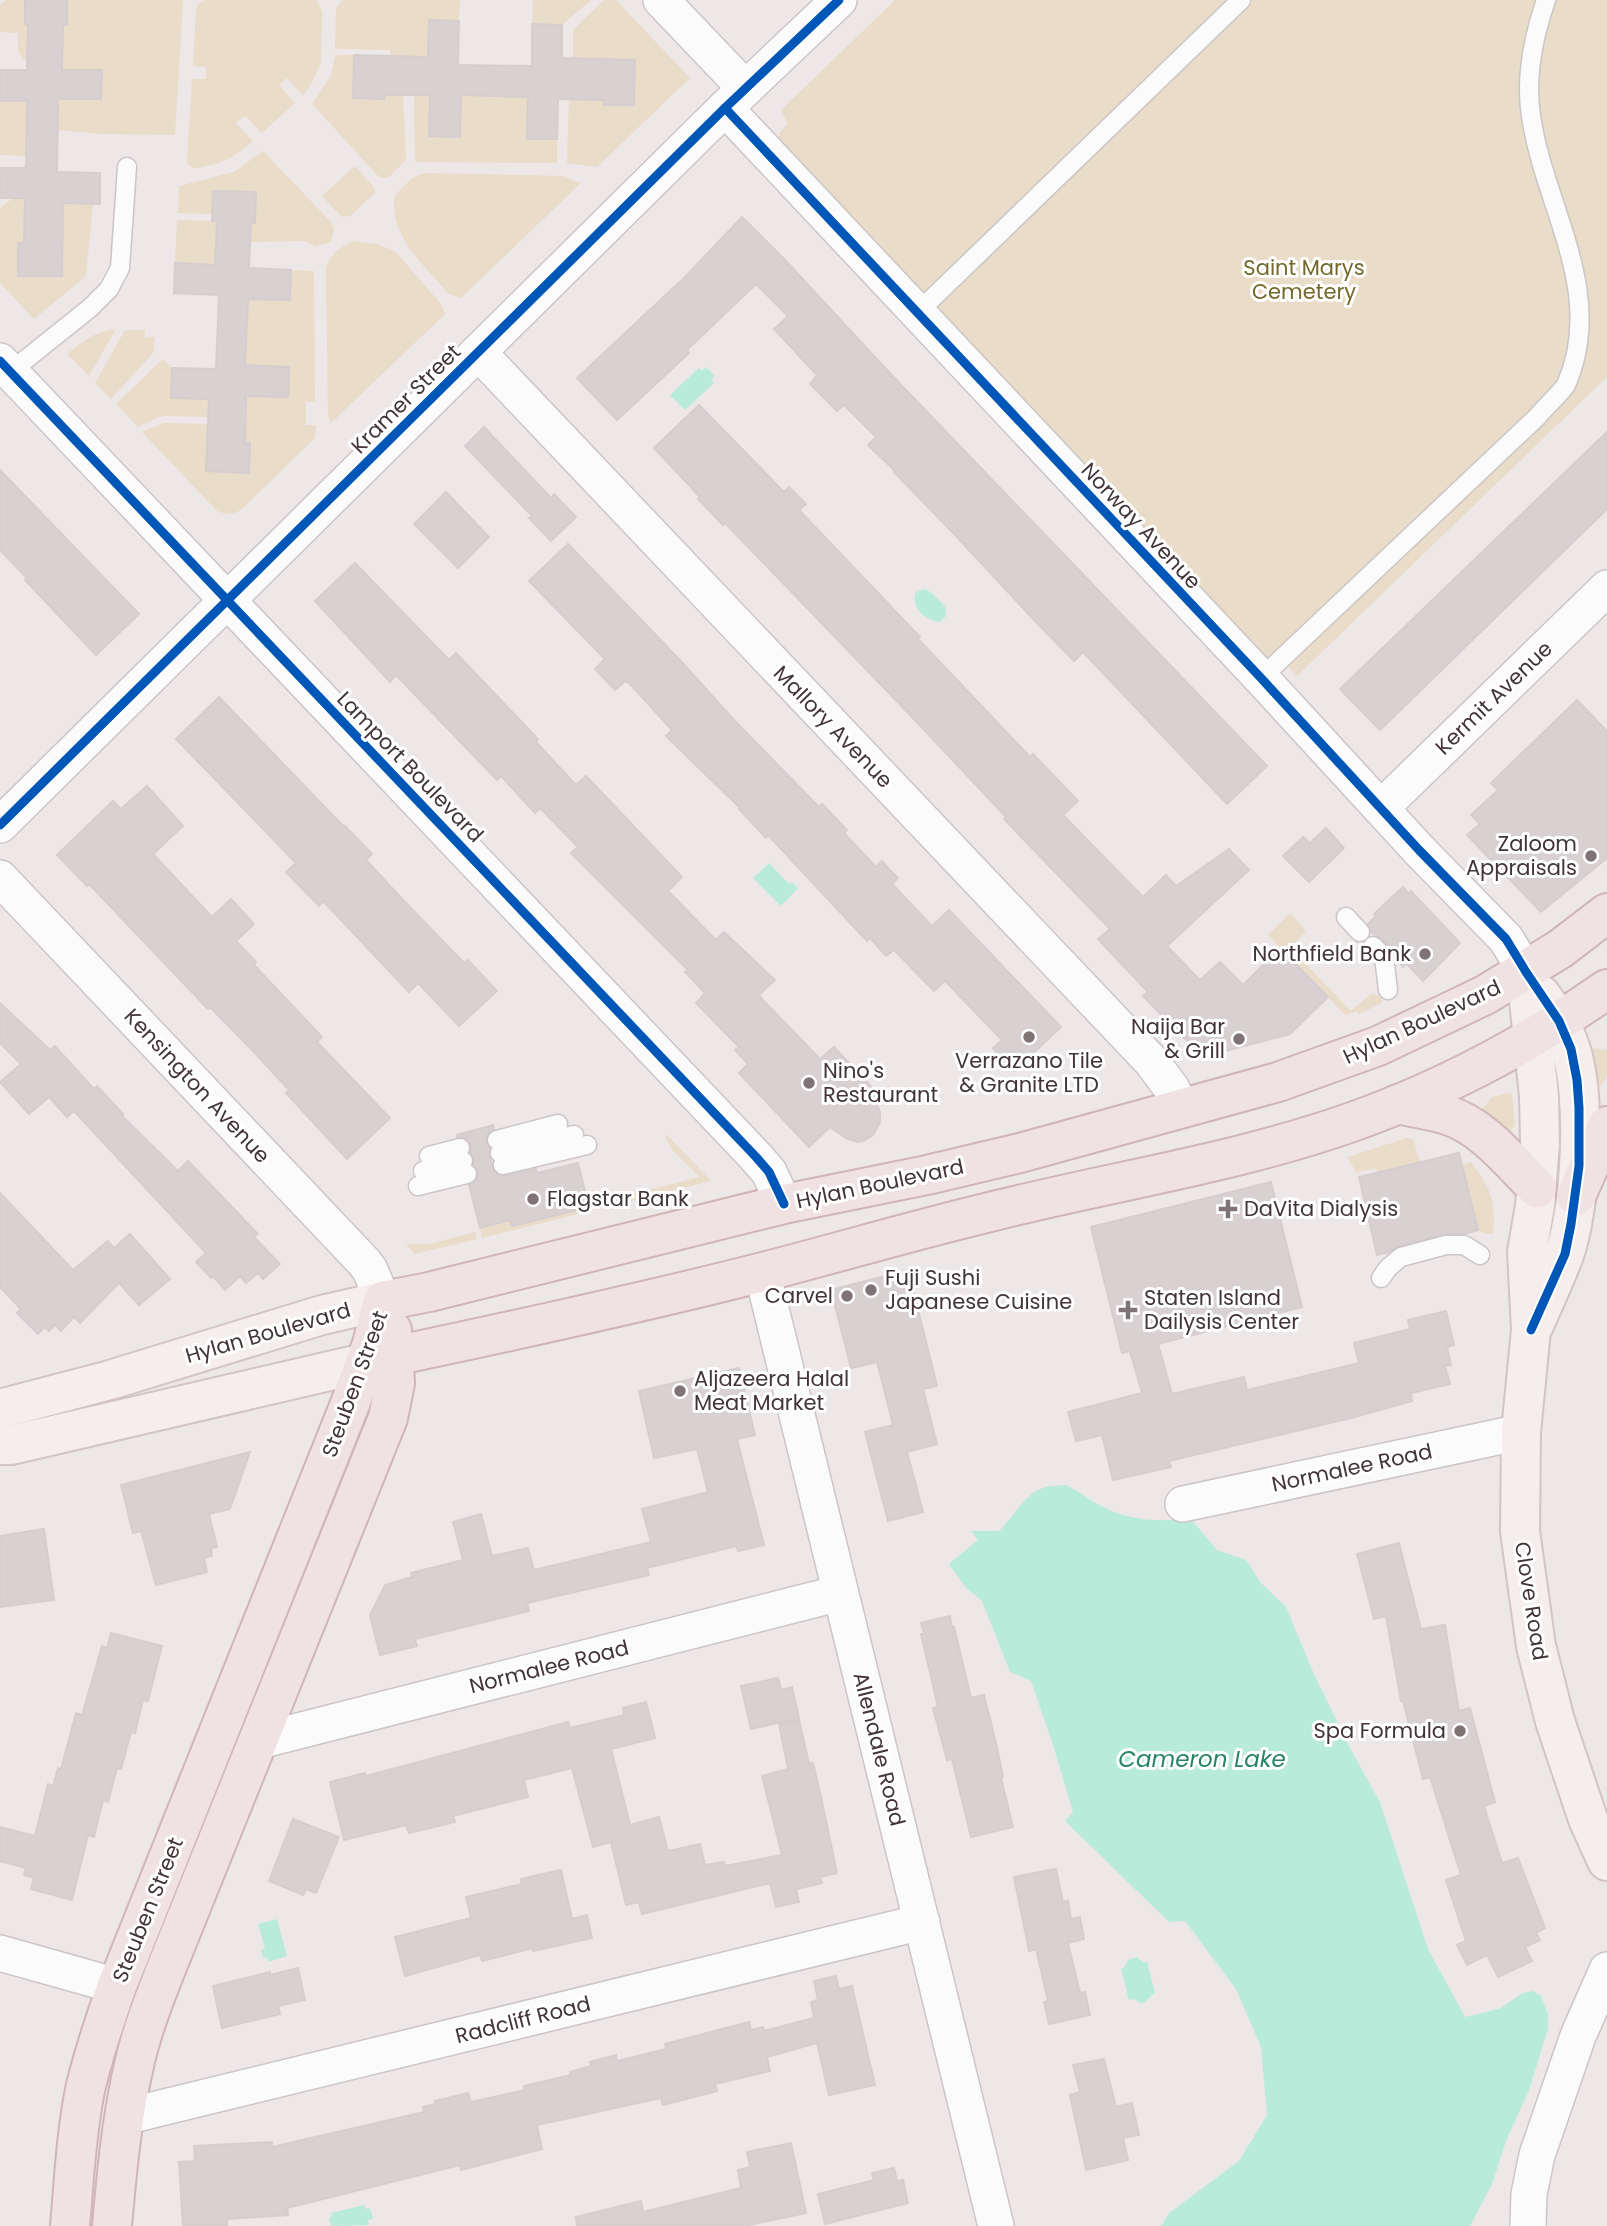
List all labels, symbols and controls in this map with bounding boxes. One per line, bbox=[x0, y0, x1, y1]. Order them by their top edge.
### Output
park label: Saint Marys Cemetery bbox=[1243, 253, 1365, 306]
street label: Kramer Street bbox=[344, 337, 467, 460]
street label: Norway Avenue bbox=[1075, 456, 1208, 595]
street label: Kermit Avenue bbox=[1429, 634, 1559, 761]
street label: Mallory Avenue bbox=[767, 659, 899, 794]
street label: Lamport Boulevard bbox=[331, 685, 490, 849]
place label: Zaloom Appraisals bbox=[1466, 829, 1577, 882]
marker: Zaloom Appraisals bbox=[1583, 848, 1599, 864]
place label: Northfield Bank bbox=[1252, 939, 1411, 968]
marker: Northfield Bank bbox=[1417, 946, 1433, 962]
street label: Hylan Boulevard bbox=[1338, 972, 1505, 1071]
street label: Kensington Avenue bbox=[118, 1002, 277, 1169]
place label: Naija Bar & Grill bbox=[1131, 1012, 1225, 1065]
marker: Verrazano Tile & Granite LTD bbox=[1021, 1029, 1037, 1045]
marker: Naija Bar & Grill bbox=[1231, 1031, 1247, 1047]
place label: Verrazano Tile & Granite LTD bbox=[955, 1046, 1103, 1099]
place label: Nino's Restaurant bbox=[823, 1056, 938, 1109]
marker: Nino's Restaurant bbox=[801, 1075, 817, 1091]
street label: Hylan Boulevard bbox=[793, 1152, 966, 1215]
place label: Flagstar Bank bbox=[547, 1184, 689, 1213]
marker: Flagstar Bank bbox=[525, 1191, 541, 1207]
place label: DaVita Dialysis bbox=[1244, 1194, 1398, 1223]
marker: DaVita Dialysis bbox=[1218, 1199, 1238, 1219]
place label: Fuji Sushi Japanese Cuisine bbox=[885, 1263, 1072, 1316]
place label: Carvel bbox=[765, 1281, 833, 1310]
marker: Fuji Sushi Japanese Cuisine bbox=[863, 1282, 879, 1298]
place label: Staten Island Dailysis Center bbox=[1144, 1283, 1299, 1336]
marker: Carvel bbox=[839, 1288, 855, 1304]
street label: Hylan Boulevard bbox=[182, 1295, 354, 1370]
marker: Staten Island Dailysis Center bbox=[1118, 1300, 1138, 1320]
street label: Steuben Street bbox=[315, 1306, 395, 1461]
place label: Aljazeera Halal Meat Market bbox=[694, 1364, 849, 1417]
marker: Aljazeera Halal Meat Market bbox=[672, 1383, 688, 1399]
street label: Normalee Road bbox=[1269, 1436, 1435, 1499]
street label: Clove Road bbox=[1508, 1539, 1555, 1662]
street label: Normalee Road bbox=[466, 1633, 632, 1700]
street label: Allendale Road bbox=[846, 1669, 913, 1829]
place label: Spa Formula bbox=[1313, 1716, 1446, 1745]
marker: Spa Formula bbox=[1452, 1723, 1468, 1739]
water label: Cameron Lake bbox=[1118, 1743, 1286, 1775]
street label: Steuben Street bbox=[105, 1833, 190, 1987]
street label: Radcliff Road bbox=[452, 1989, 593, 2050]

